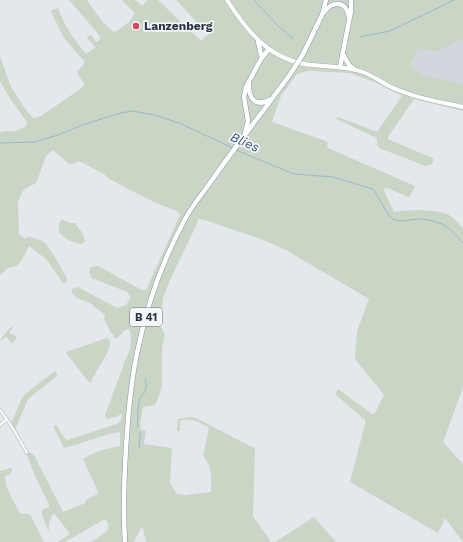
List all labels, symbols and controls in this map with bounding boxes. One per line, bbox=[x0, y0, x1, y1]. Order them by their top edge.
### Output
place label: Lanzenberg bbox=[144, 19, 213, 33]
marker: Lanzenberg bbox=[131, 21, 141, 31]
water label: Blies bbox=[228, 129, 262, 155]
road number: B 41 bbox=[130, 308, 162, 326]

